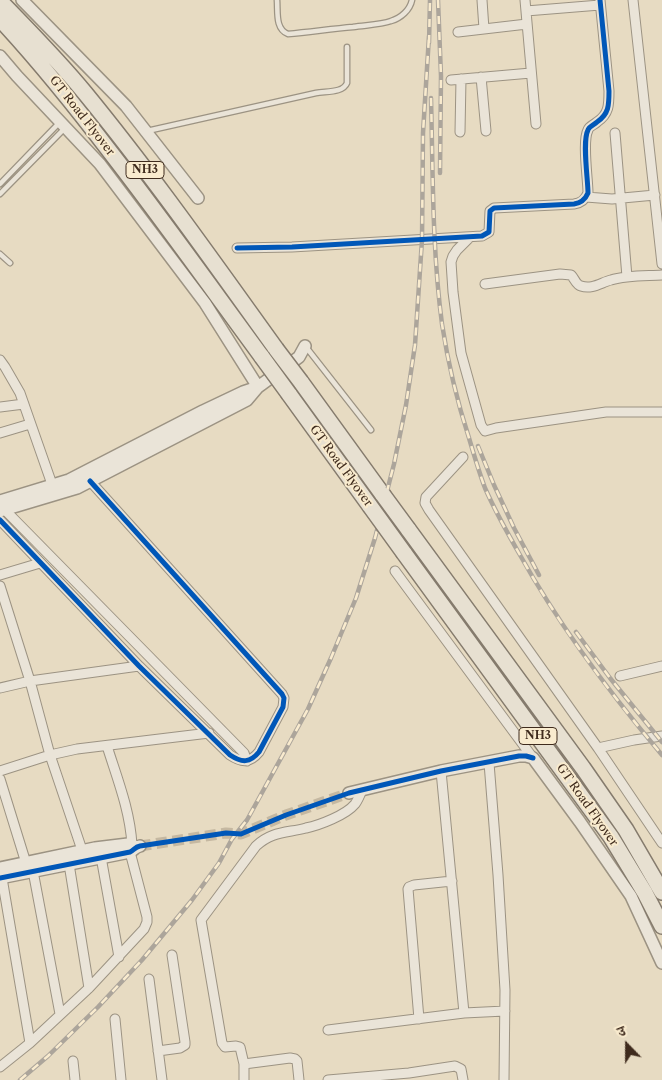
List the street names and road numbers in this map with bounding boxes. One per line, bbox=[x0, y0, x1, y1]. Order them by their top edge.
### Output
street label: GT Road Flyover bbox=[46, 73, 118, 159]
road number: NH3 bbox=[126, 162, 164, 178]
street label: GT Road Flyover bbox=[307, 422, 375, 510]
road number: NH3 bbox=[519, 728, 557, 744]
street label: GT Road Flyover bbox=[553, 761, 621, 849]

